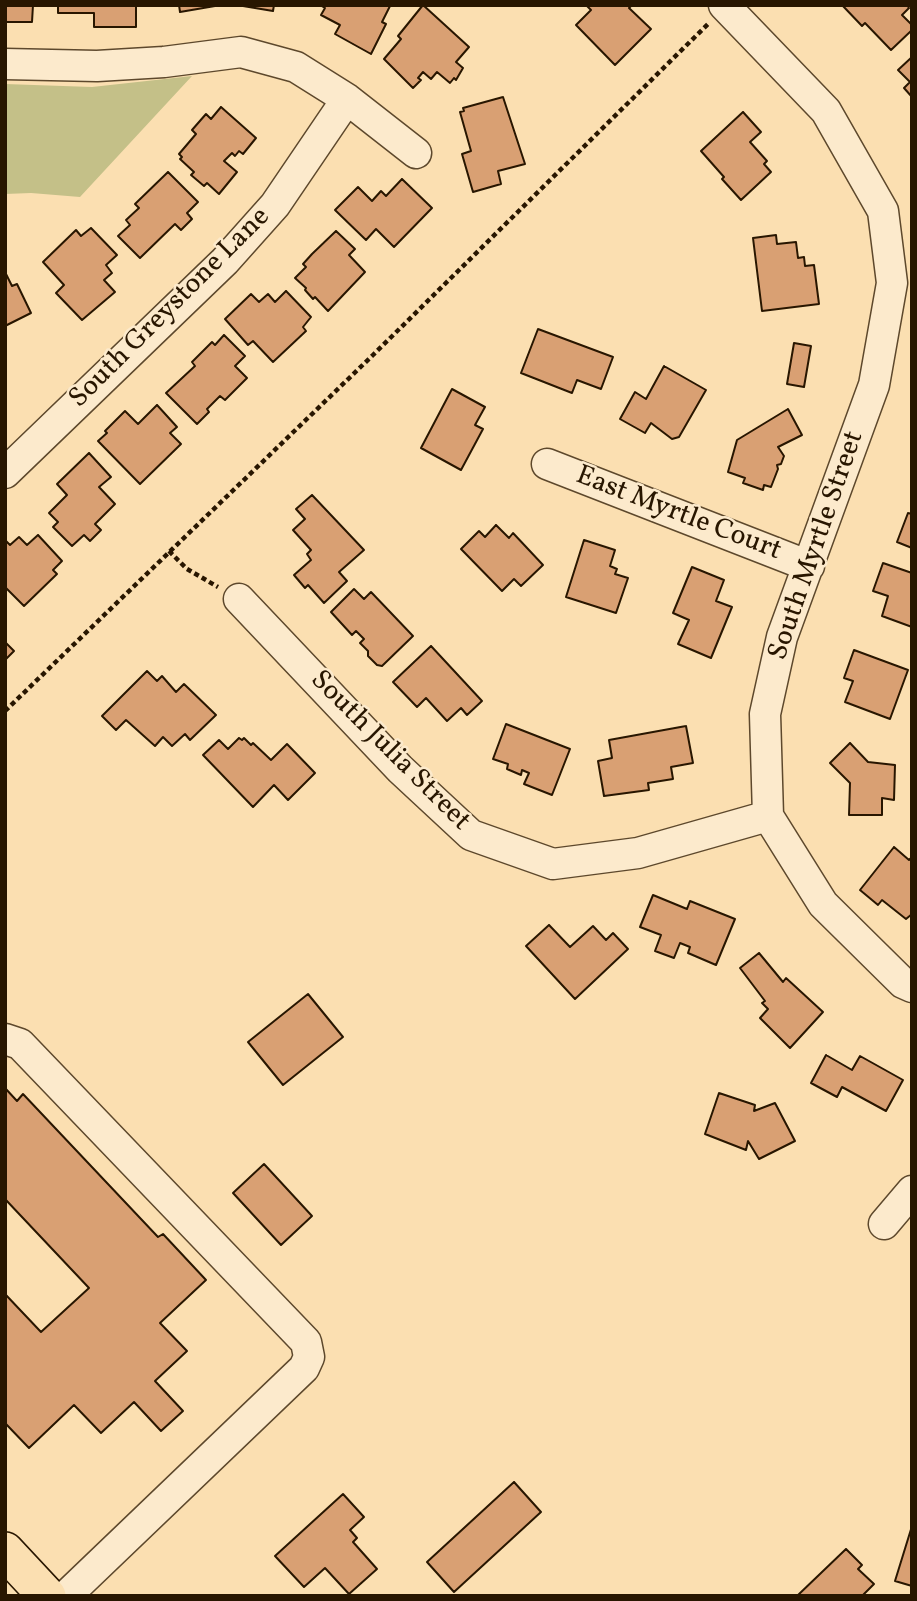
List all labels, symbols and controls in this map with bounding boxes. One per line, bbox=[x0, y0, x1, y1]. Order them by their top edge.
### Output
street label: South Greystone Lane bbox=[64, 202, 278, 416]
street label: South Myrtle Street bbox=[763, 427, 873, 665]
street label: East Myrtle Court bbox=[571, 460, 785, 570]
street label: South Julia Street bbox=[302, 665, 476, 839]

